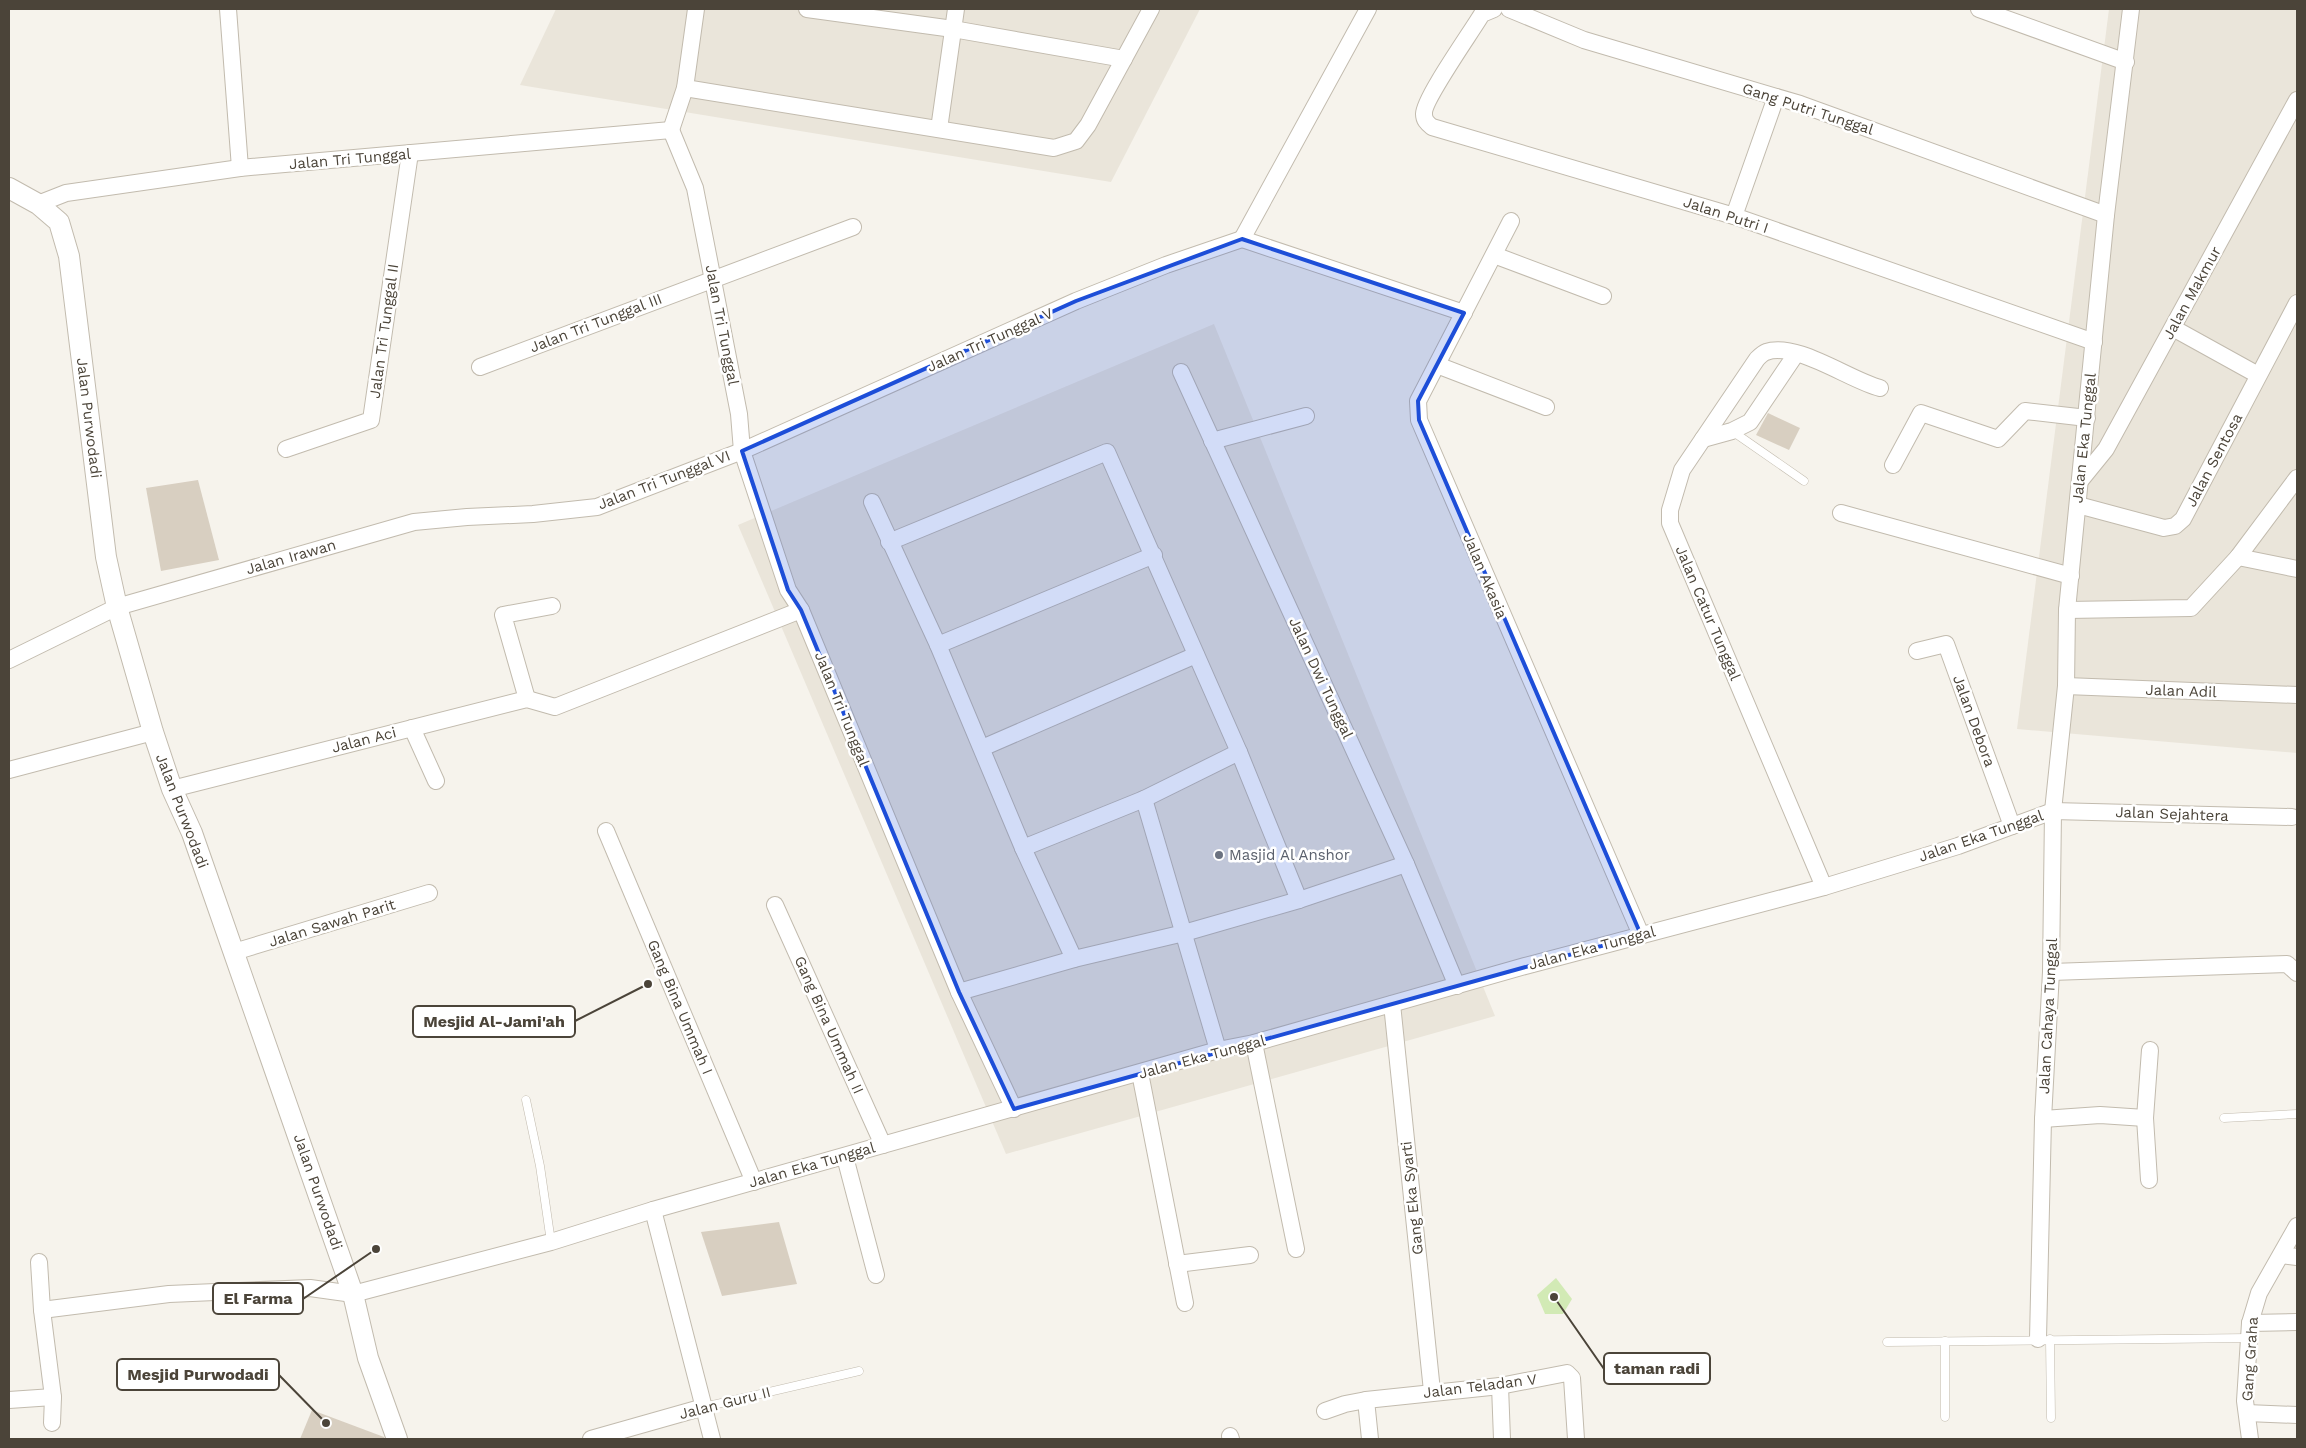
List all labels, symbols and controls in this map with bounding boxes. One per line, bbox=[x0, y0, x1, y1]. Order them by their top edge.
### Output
street label: Gang Putri Tunggal bbox=[1740, 79, 1876, 139]
street label: Jalan Tri Tunggal bbox=[288, 145, 412, 173]
street label: Jalan Putri I bbox=[1681, 193, 1771, 237]
street label: Jalan Makmur bbox=[2159, 243, 2225, 343]
street label: Jalan Tri Tunggal II bbox=[366, 263, 402, 399]
street label: Jalan Tri Tunggal bbox=[701, 263, 743, 387]
street label: Jalan Tri Tunggal III bbox=[527, 289, 665, 357]
street label: Jalan Tri Tunggal V bbox=[924, 304, 1056, 376]
street label: Jalan Purwodadi bbox=[73, 357, 105, 479]
street label: Jalan Eka Tunggal bbox=[2068, 372, 2100, 504]
street label: Jalan Sentosa bbox=[2182, 410, 2246, 510]
street label: Jalan Tri Tunggal VI bbox=[595, 446, 733, 514]
street label: Jalan Akasia bbox=[1459, 531, 1511, 622]
street label: Jalan Irawan bbox=[244, 536, 338, 578]
street label: Jalan Catur Tunggal bbox=[1672, 543, 1745, 683]
street label: Jalan Dwi Tunggal bbox=[1285, 614, 1357, 742]
street label: Jalan Tri Tunggal bbox=[811, 649, 873, 769]
street label: Jalan Debora bbox=[1949, 673, 1999, 770]
street label: Jalan Adil bbox=[2145, 681, 2217, 701]
street label: Jalan Aci bbox=[330, 723, 398, 757]
street label: Jalan Purwodadi bbox=[152, 751, 212, 871]
street label: Jalan Sejahtera bbox=[2115, 803, 2230, 825]
street label: Jalan Eka Tunggal bbox=[1916, 806, 2046, 866]
place label: Masjid Al Anshor bbox=[1229, 846, 1350, 864]
marker: Masjid Al Anshor bbox=[1213, 849, 1225, 861]
street label: Jalan Sawah Parit bbox=[267, 895, 398, 951]
street label: Jalan Eka Tunggal bbox=[1527, 922, 1658, 974]
street label: Gang Bina Ummah I bbox=[643, 937, 717, 1077]
street label: Jalan Cahaya Tunggal bbox=[2035, 937, 2061, 1095]
street label: Gang Bina Ummah II bbox=[790, 953, 868, 1097]
callout: Mesjid Al-Jami'ah bbox=[413, 1006, 575, 1037]
text: Mesjid Al-Jami'ah bbox=[423, 1012, 565, 1031]
street label: Jalan Eka Tunggal bbox=[1137, 1031, 1268, 1083]
street label: Jalan Purwodadi bbox=[290, 1132, 346, 1252]
street label: Jalan Eka Tunggal bbox=[747, 1138, 878, 1192]
street label: Gang Eka Syarti bbox=[1397, 1140, 1427, 1256]
callout: El Farma bbox=[213, 1283, 303, 1314]
text: El Farma bbox=[223, 1289, 293, 1308]
street label: Gang Graha bbox=[2238, 1316, 2262, 1402]
callout: taman radi bbox=[1604, 1353, 1710, 1384]
callout: Mesjid Purwodadi bbox=[117, 1359, 279, 1390]
text: taman radi bbox=[1614, 1359, 1700, 1378]
text: Mesjid Purwodadi bbox=[127, 1365, 269, 1384]
street label: Jalan Teladan V bbox=[1422, 1370, 1538, 1402]
street label: Jalan Guru II bbox=[677, 1383, 773, 1423]

